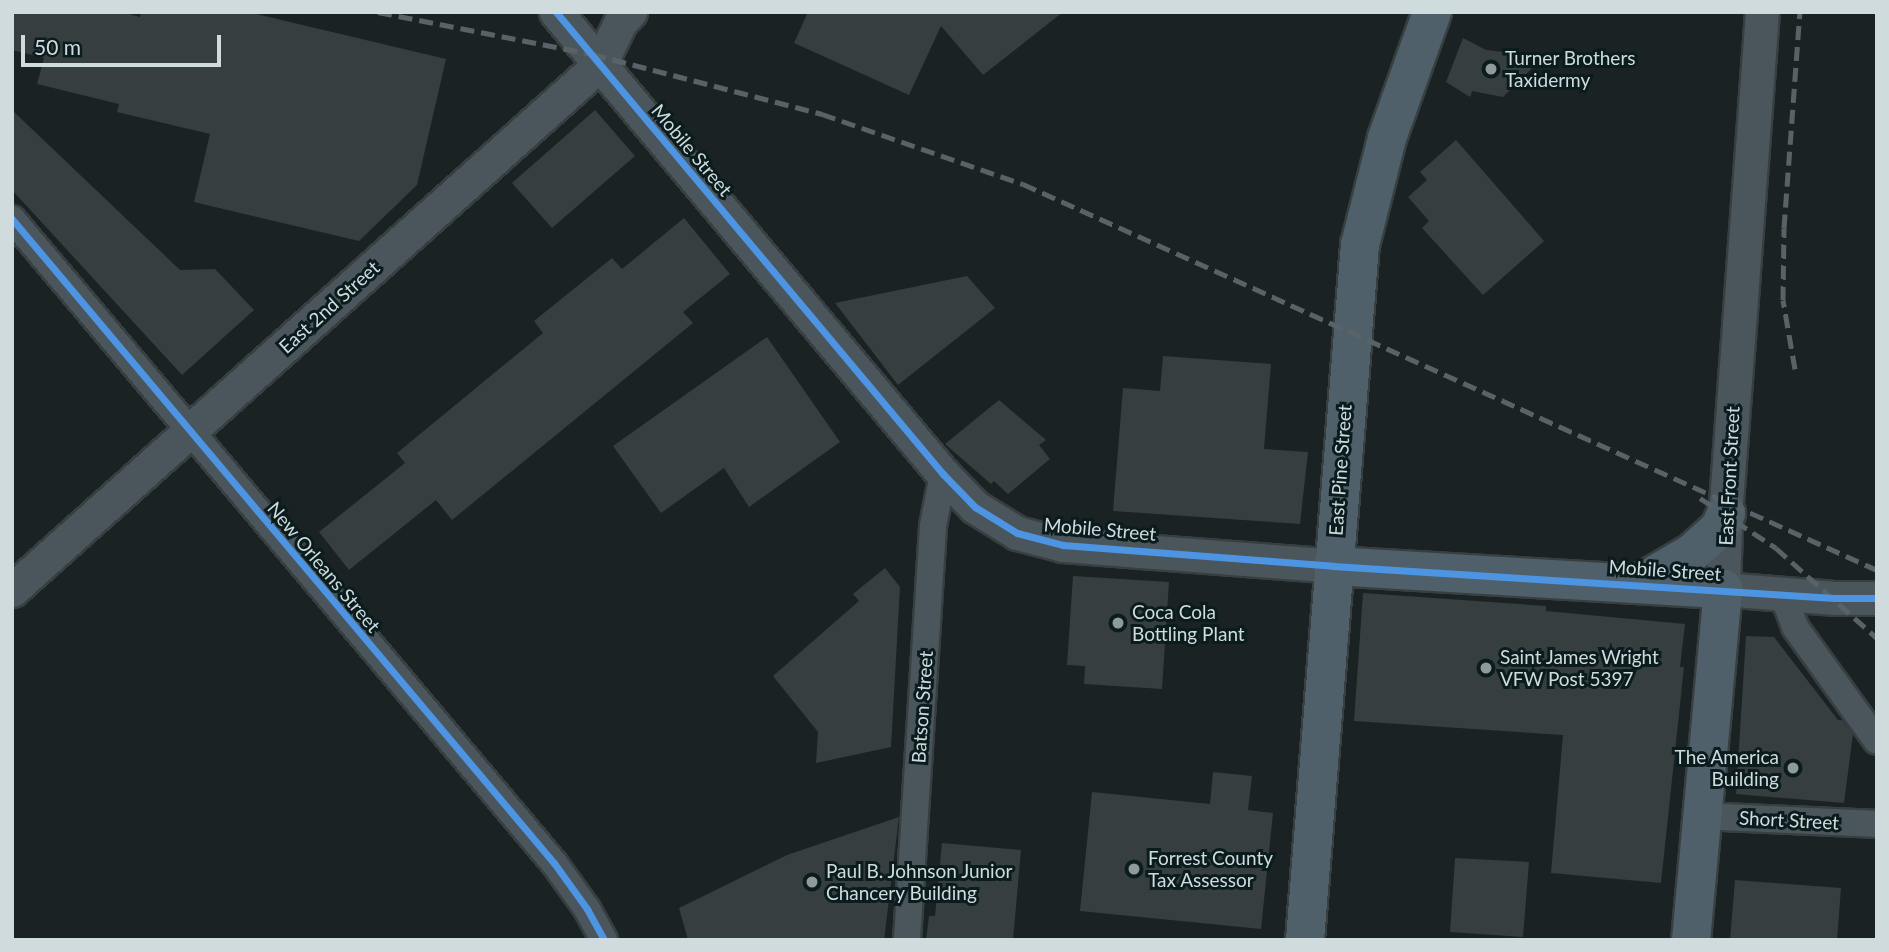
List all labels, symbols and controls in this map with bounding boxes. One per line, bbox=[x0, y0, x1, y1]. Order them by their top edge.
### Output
scale bar bbox=[24, 21, 224, 65]
text: 50 m bbox=[34, 34, 81, 59]
place label: Turner Brothers Taxidermy bbox=[1505, 47, 1636, 91]
marker: Turner Brothers Taxidermy bbox=[1483, 61, 1499, 77]
street label: Mobile Street bbox=[647, 99, 737, 201]
street label: East 2nd Street bbox=[274, 256, 384, 358]
street label: East Pine Street bbox=[1324, 404, 1356, 536]
street label: East Front Street bbox=[1714, 406, 1744, 546]
street label: New Orleans Street bbox=[263, 497, 385, 637]
street label: Mobile Street bbox=[1043, 513, 1157, 545]
street label: Mobile Street bbox=[1608, 555, 1722, 585]
place label: Coca Cola Bottling Plant bbox=[1132, 601, 1245, 645]
marker: Coca Cola Bottling Plant bbox=[1110, 615, 1126, 631]
place label: Saint James Wright VFW Post 5397 bbox=[1500, 646, 1660, 690]
street label: Batson Street bbox=[907, 650, 937, 764]
marker: Saint James Wright VFW Post 5397 bbox=[1478, 660, 1494, 676]
place label: The America Building bbox=[1674, 746, 1779, 790]
marker: The America Building bbox=[1785, 760, 1801, 776]
street label: Short Street bbox=[1738, 806, 1840, 834]
place label: Forrest County Tax Assessor bbox=[1148, 847, 1273, 891]
place label: Paul B. Johnson Junior Chancery Building bbox=[826, 860, 1013, 904]
marker: Forrest County Tax Assessor bbox=[1126, 861, 1142, 877]
marker: Paul B. Johnson Junior Chancery Building bbox=[804, 874, 820, 890]

